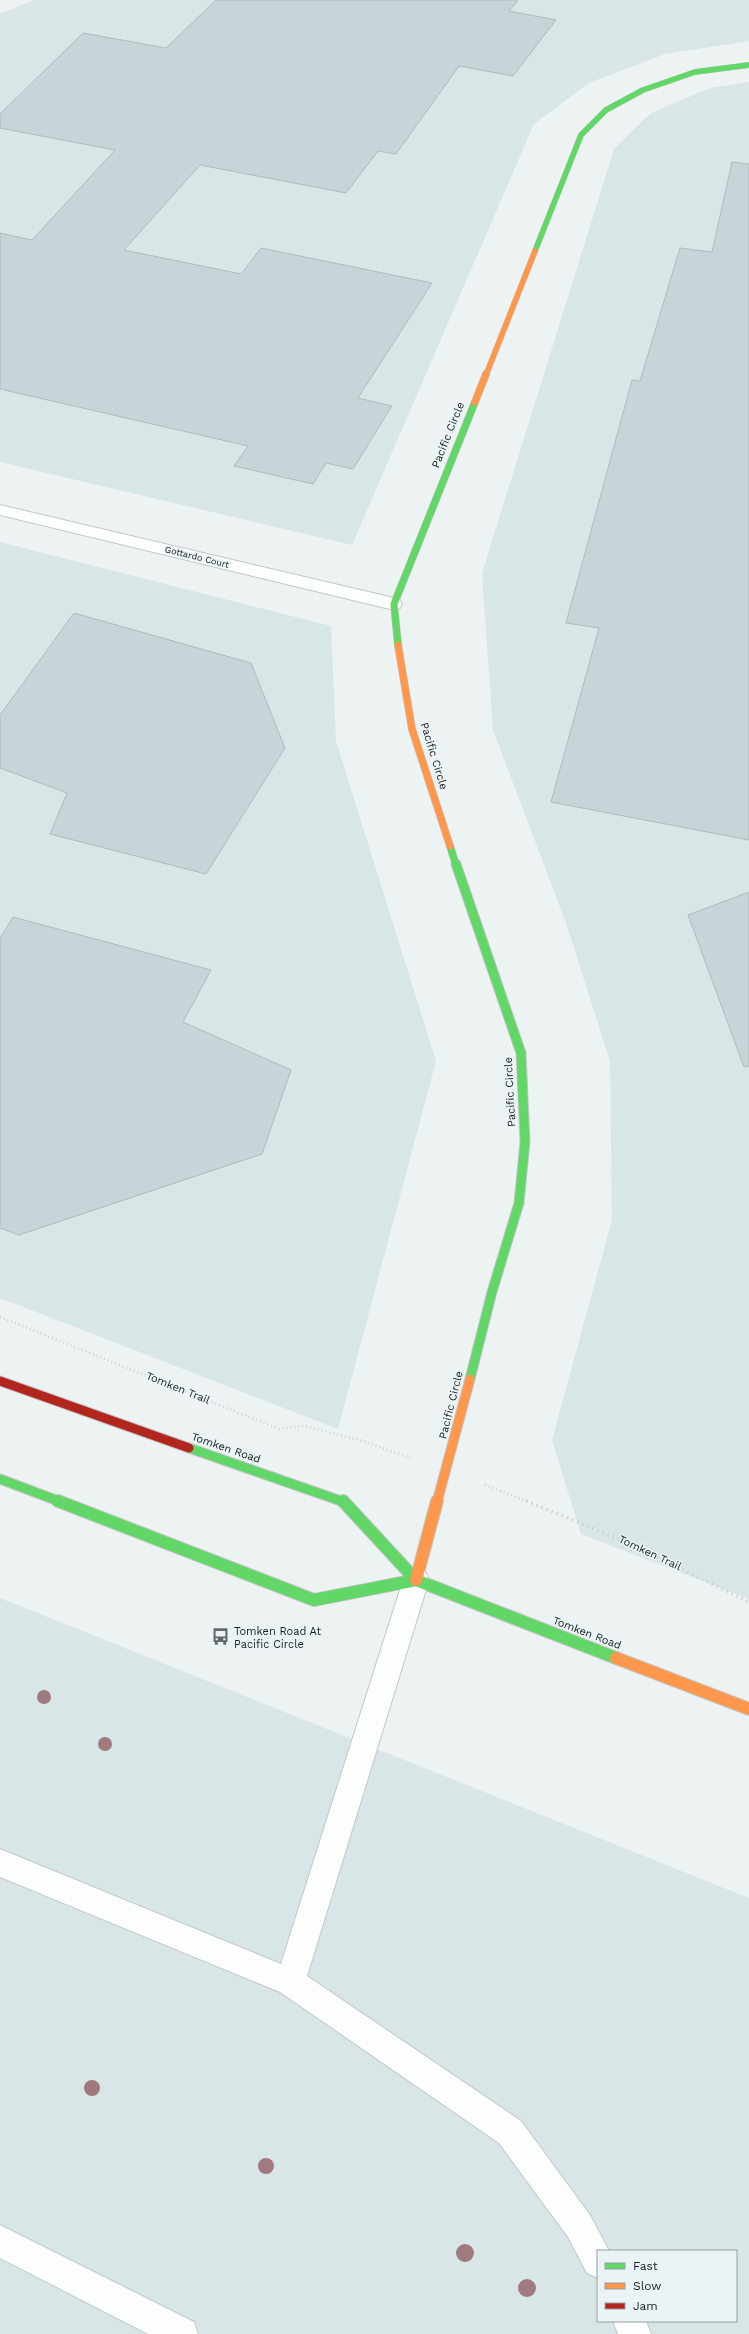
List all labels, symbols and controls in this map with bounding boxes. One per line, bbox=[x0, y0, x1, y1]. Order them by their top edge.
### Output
street label: Pacific Circle bbox=[429, 400, 467, 470]
street label: Gottardo Court bbox=[164, 544, 230, 570]
street label: Pacific Circle bbox=[418, 721, 450, 791]
street label: Pacific Circle bbox=[502, 1057, 518, 1127]
street label: Tomken Trail bbox=[144, 1369, 213, 1407]
street label: Pacific Circle bbox=[436, 1370, 466, 1440]
street label: Tomken Road bbox=[190, 1430, 262, 1466]
street label: Tomken Trail bbox=[616, 1533, 684, 1574]
street label: Tomken Road bbox=[551, 1614, 623, 1652]
place label: Tomken Road At Pacific Circle bbox=[234, 1625, 321, 1651]
bus stop icon: Tomken Road At Pacific Circle bbox=[211, 1627, 231, 1647]
legend bbox=[597, 2250, 737, 2322]
text: Fast bbox=[633, 2259, 658, 2273]
text: Slow bbox=[633, 2279, 661, 2293]
text: Jam bbox=[633, 2299, 658, 2313]

